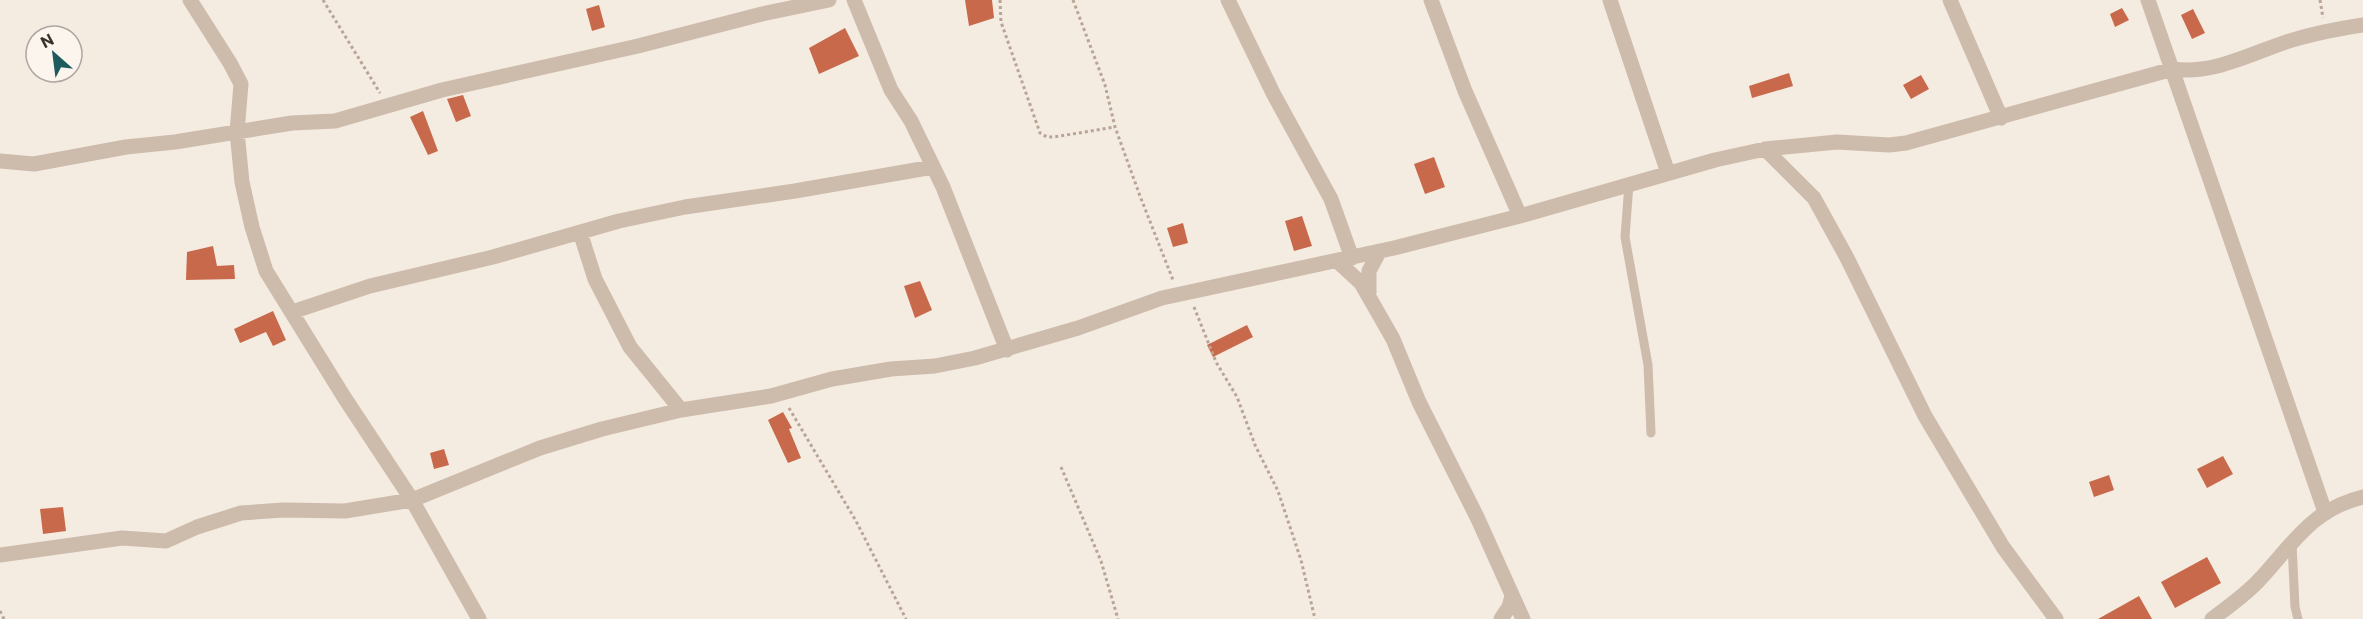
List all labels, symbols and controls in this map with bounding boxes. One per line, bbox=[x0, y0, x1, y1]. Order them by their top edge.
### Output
north arrow bbox=[24, 24, 84, 84]
text: N bbox=[37, 29, 56, 52]

